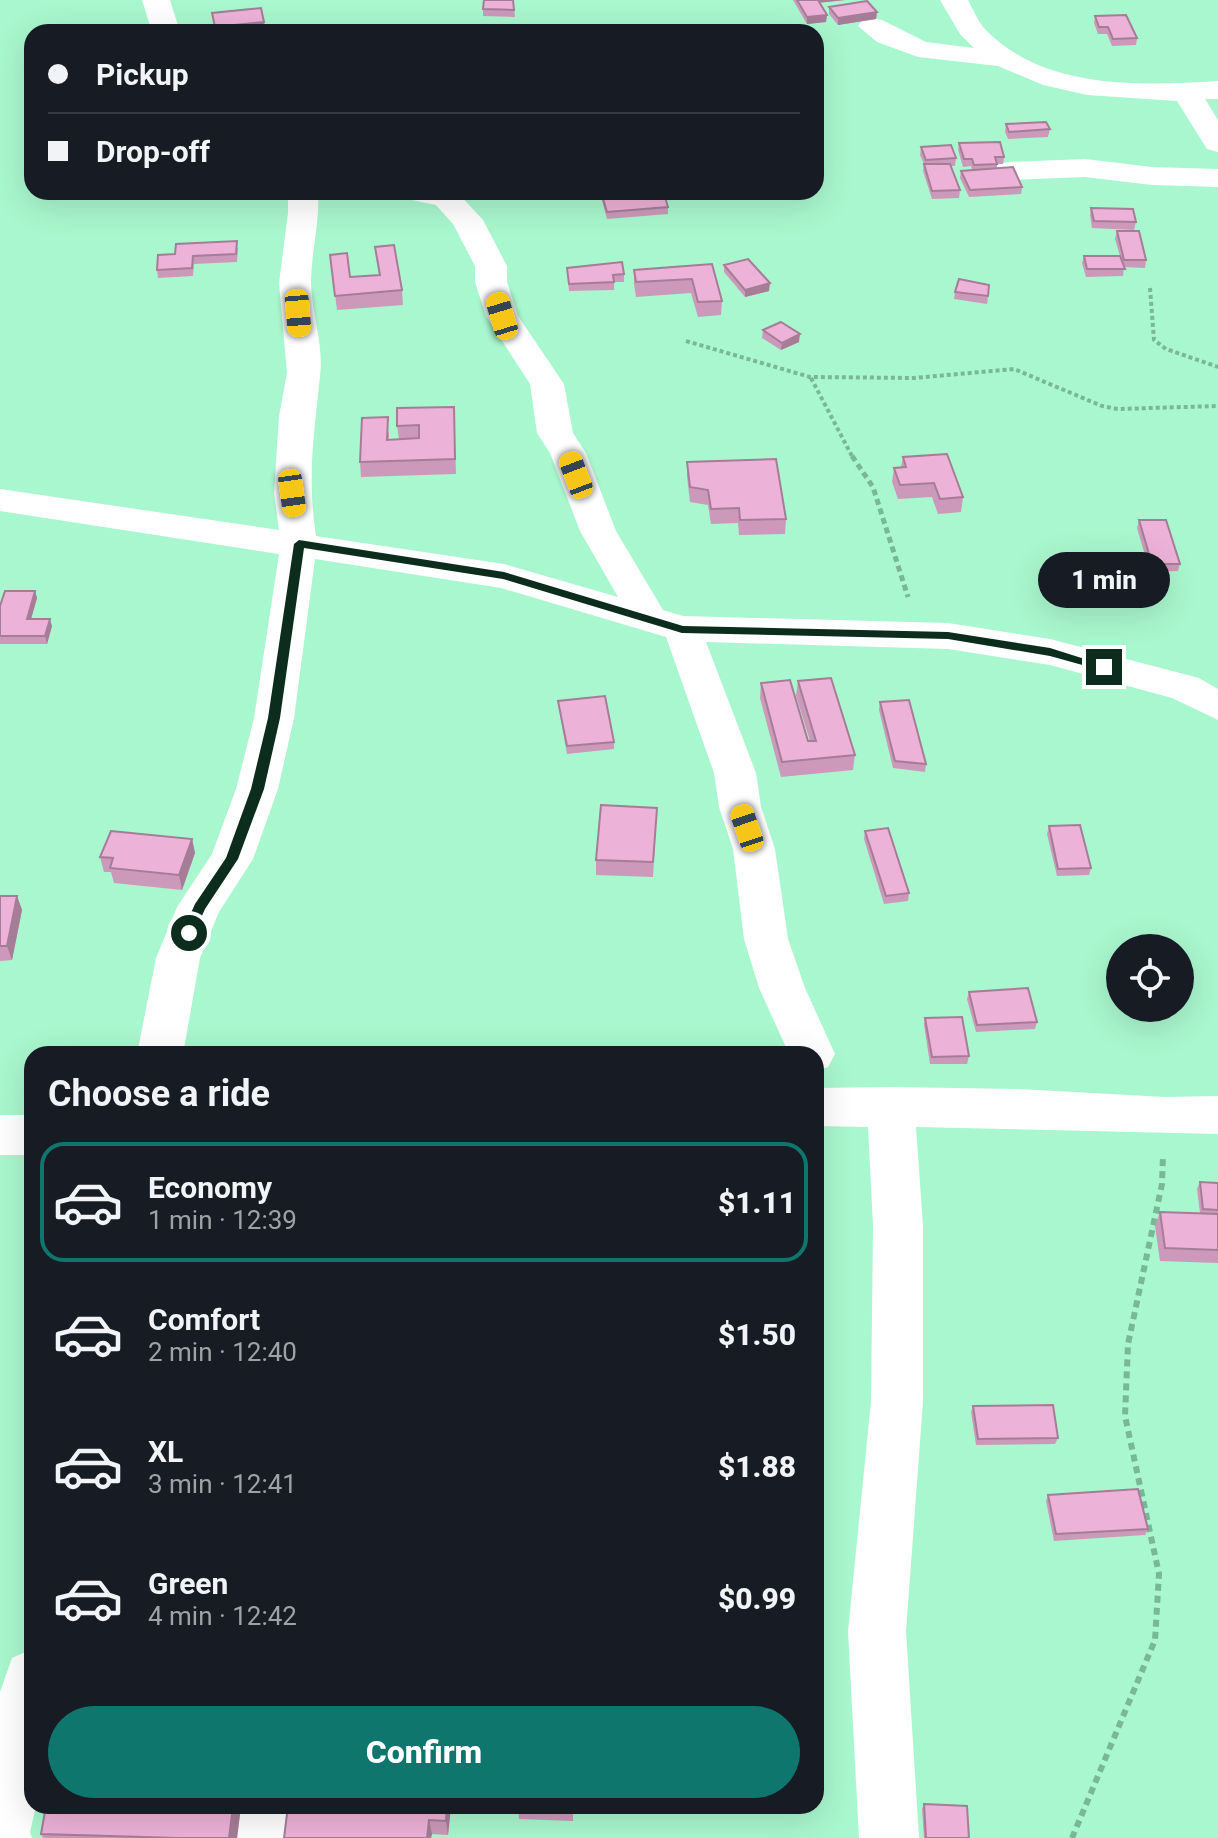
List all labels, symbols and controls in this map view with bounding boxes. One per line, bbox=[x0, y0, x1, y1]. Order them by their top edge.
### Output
text: Pickup bbox=[96, 57, 189, 92]
text: Drop-off bbox=[96, 134, 210, 169]
car bbox=[284, 288, 312, 338]
car bbox=[484, 290, 520, 342]
car bbox=[556, 448, 596, 502]
car bbox=[277, 468, 307, 518]
callout: 1 min bbox=[1038, 551, 1170, 607]
text: 1 min bbox=[1071, 565, 1137, 595]
route end bbox=[1086, 649, 1122, 685]
car bbox=[728, 801, 766, 855]
route start bbox=[171, 915, 207, 951]
map controls bbox=[1106, 934, 1194, 1022]
button: locate bbox=[1106, 934, 1194, 1022]
text: Choose a ride bbox=[48, 1073, 270, 1115]
icon: car bbox=[52, 1166, 124, 1238]
text: Economy bbox=[148, 1170, 272, 1205]
text: $1.11 bbox=[718, 1185, 796, 1220]
text: 1 min · 12:39 bbox=[148, 1205, 297, 1235]
icon: car bbox=[52, 1298, 124, 1370]
text: Comfort bbox=[148, 1302, 260, 1337]
text: $1.50 bbox=[718, 1317, 796, 1352]
text: 2 min · 12:40 bbox=[148, 1337, 297, 1367]
icon: car bbox=[52, 1430, 124, 1502]
text: XL bbox=[148, 1434, 183, 1469]
text: $1.88 bbox=[718, 1449, 796, 1484]
text: 3 min · 12:41 bbox=[148, 1469, 297, 1499]
icon: car bbox=[52, 1562, 124, 1634]
text: Green bbox=[148, 1566, 228, 1601]
text: $0.99 bbox=[718, 1581, 796, 1616]
text: 4 min · 12:42 bbox=[148, 1601, 297, 1631]
button: Confirm bbox=[48, 1706, 800, 1798]

